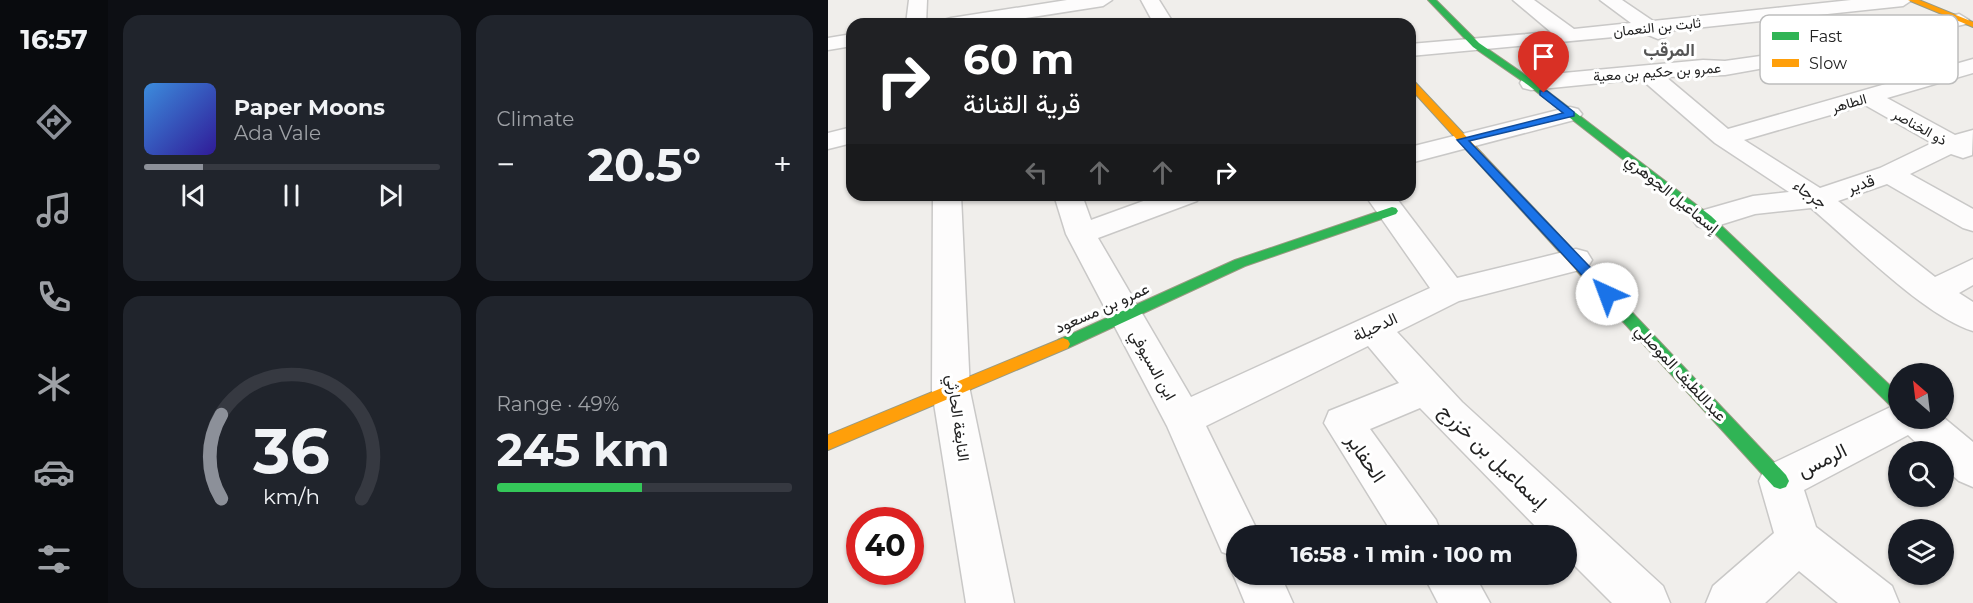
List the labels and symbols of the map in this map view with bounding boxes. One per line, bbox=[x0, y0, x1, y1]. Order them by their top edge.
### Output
street label: ثابت بن النعمان bbox=[1612, 13, 1702, 41]
legend bbox=[1760, 15, 1958, 84]
text: Fast bbox=[1809, 27, 1843, 46]
pin bbox=[1518, 31, 1569, 93]
district label: المرقب bbox=[1643, 39, 1695, 61]
text: Slow bbox=[1809, 54, 1847, 73]
street label: عمرو بن حكيم بن معية bbox=[1592, 59, 1722, 85]
street label: الطاهر bbox=[1828, 89, 1869, 117]
street label: ذو الخناصر bbox=[1889, 104, 1950, 149]
street label: إسماعيل الجوهري bbox=[1619, 151, 1723, 241]
street label: قدير bbox=[1844, 171, 1877, 199]
street label: جرجاء bbox=[1789, 176, 1831, 213]
position arrow bbox=[1575, 262, 1639, 326]
street label: عمرو بن مسعود bbox=[1052, 279, 1152, 338]
street label: الدحيلة bbox=[1350, 309, 1400, 345]
street label: عبداللطيف الموصلي bbox=[1629, 321, 1731, 428]
street label: ابن السيوفي bbox=[1122, 327, 1180, 405]
north arrow bbox=[1888, 363, 1954, 429]
street label: النابغة الحارثي bbox=[939, 373, 973, 463]
street label: إسماعيل بن خزرج bbox=[1433, 398, 1552, 515]
street label: الحفاير bbox=[1340, 428, 1391, 488]
street label: الرمس bbox=[1793, 438, 1851, 483]
speed limit sign: 40 bbox=[846, 507, 924, 585]

